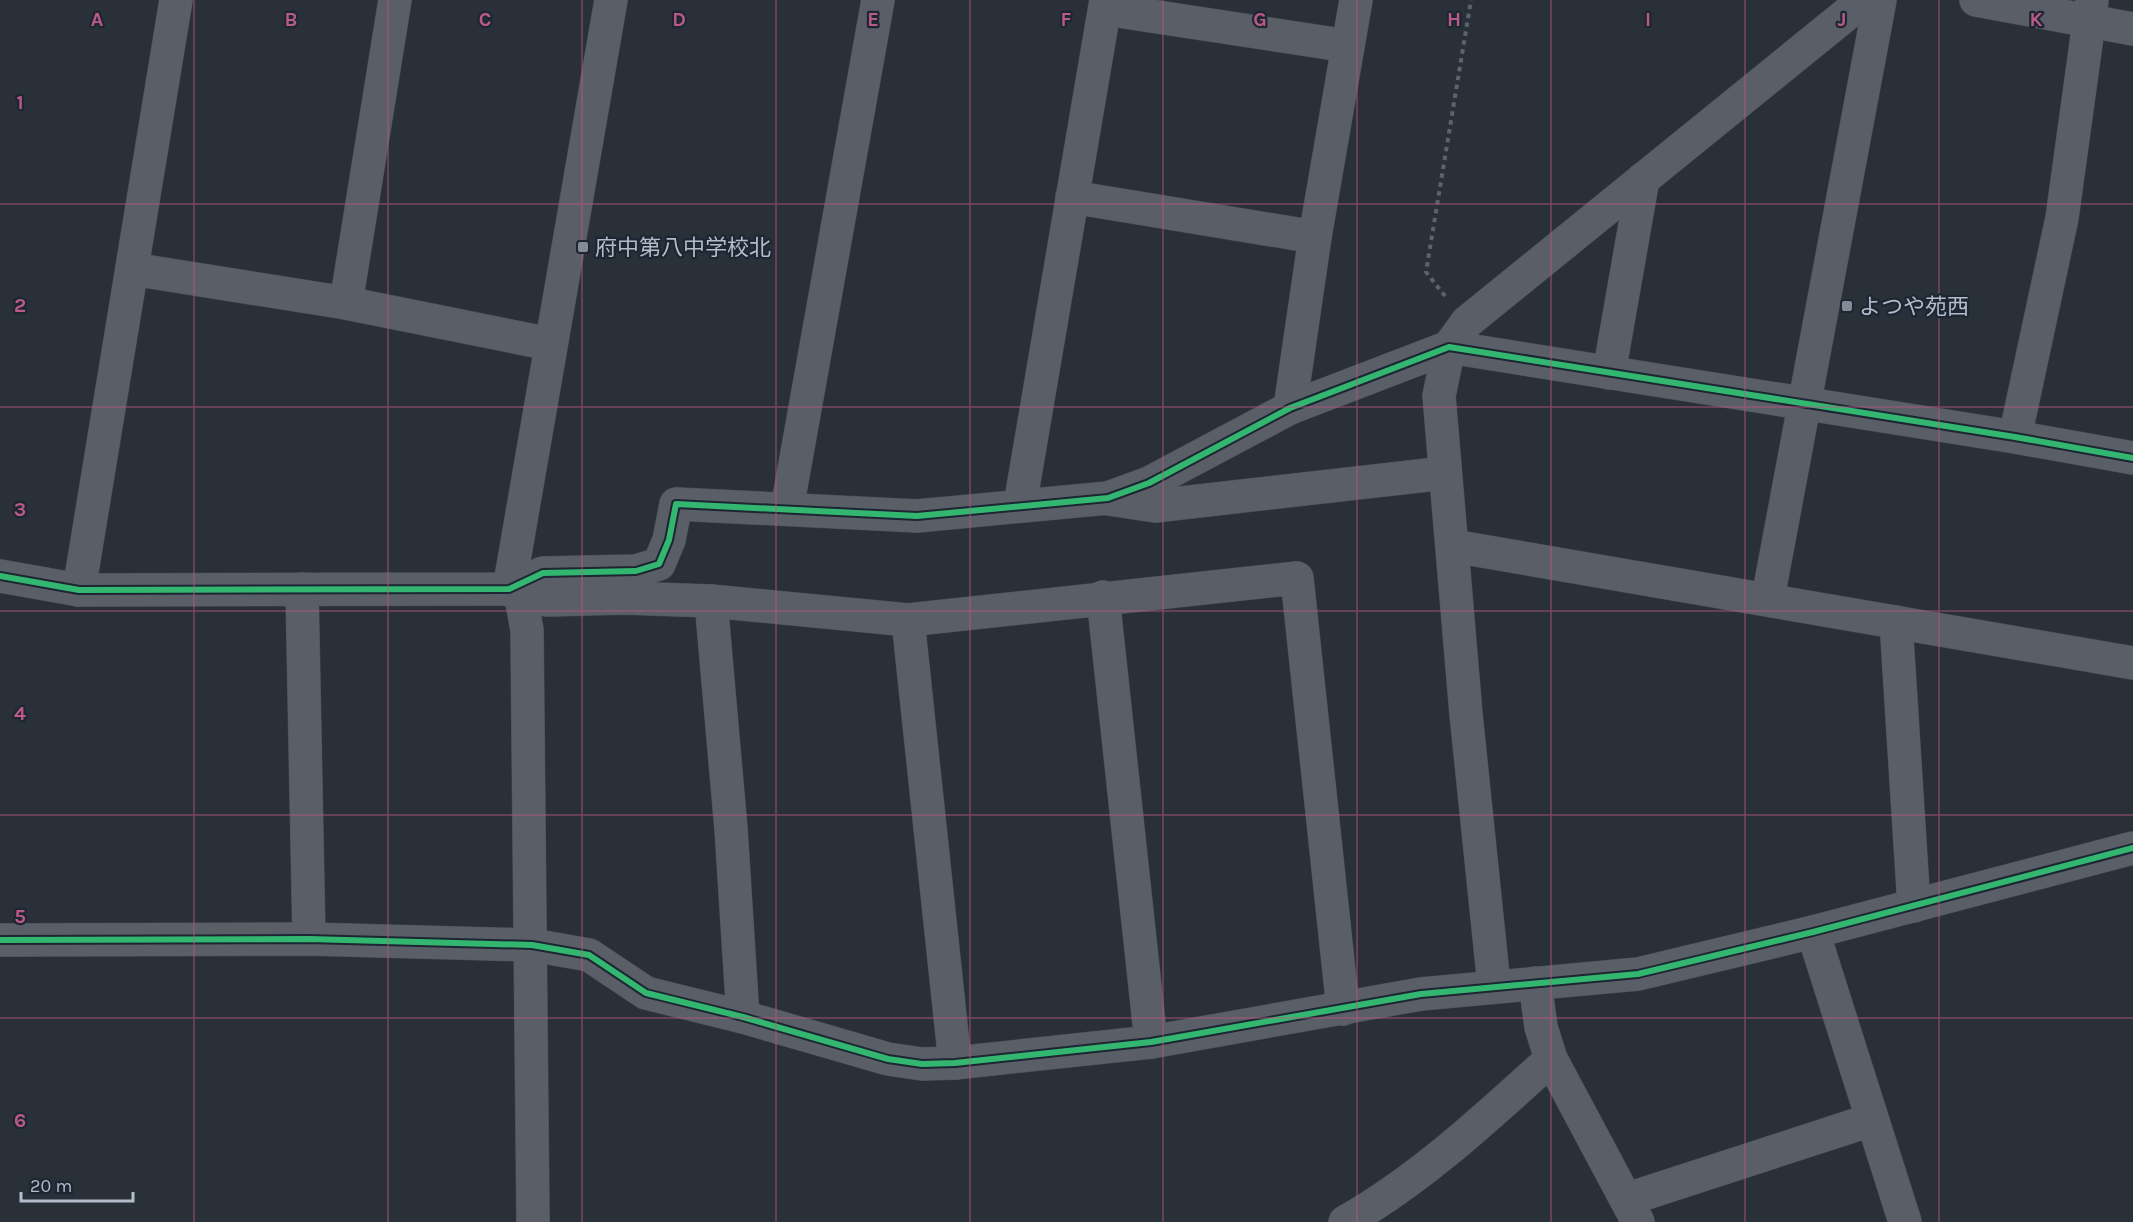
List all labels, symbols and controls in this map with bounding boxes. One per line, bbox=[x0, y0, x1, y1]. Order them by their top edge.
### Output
text: A bbox=[91, 8, 104, 31]
text: B bbox=[285, 8, 297, 31]
text: C bbox=[479, 8, 491, 31]
text: D bbox=[672, 8, 686, 31]
text: E bbox=[867, 8, 879, 31]
text: F bbox=[1061, 8, 1072, 31]
text: G bbox=[1253, 8, 1267, 31]
text: H bbox=[1447, 8, 1461, 31]
text: I bbox=[1645, 8, 1651, 31]
text: J bbox=[1838, 8, 1846, 31]
text: K bbox=[2029, 8, 2043, 31]
text: 1 bbox=[16, 91, 24, 114]
place label: 府中第八中学校北 bbox=[595, 235, 771, 261]
marker: 府中第八中学校北 bbox=[576, 240, 590, 254]
text: 2 bbox=[14, 294, 26, 317]
place label: よつや苑西 bbox=[1859, 294, 1969, 320]
marker: よつや苑西 bbox=[1840, 299, 1854, 313]
text: 3 bbox=[14, 498, 26, 521]
text: 4 bbox=[14, 702, 26, 725]
text: 5 bbox=[14, 905, 26, 928]
text: 6 bbox=[14, 1109, 26, 1132]
scale bar bbox=[21, 1165, 134, 1203]
text: 20 m bbox=[30, 1175, 72, 1197]

